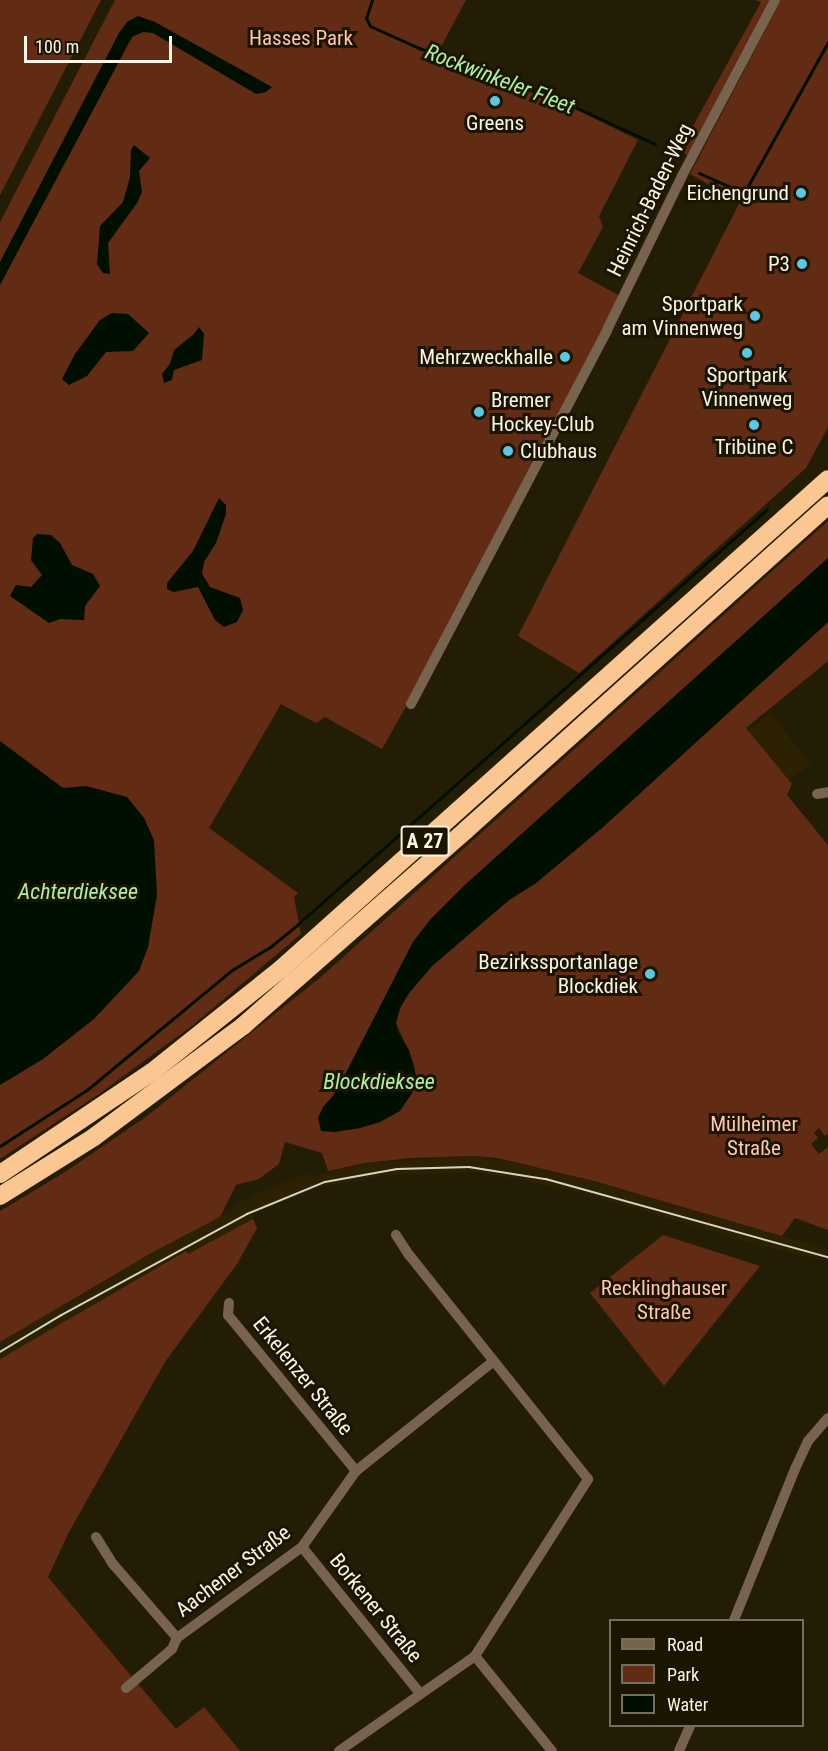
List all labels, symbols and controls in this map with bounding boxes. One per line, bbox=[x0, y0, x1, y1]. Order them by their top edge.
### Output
scale bar bbox=[27, 24, 176, 62]
park label: Hasses Park bbox=[249, 25, 353, 51]
text: 100 m bbox=[35, 36, 79, 57]
water label: Rockwinkeler Fleet bbox=[422, 38, 578, 120]
marker: Greens bbox=[488, 94, 502, 108]
place label: Greens bbox=[466, 110, 524, 136]
street label: Heinrich-Baden-Weg bbox=[602, 119, 698, 281]
place label: Eichengrund bbox=[686, 180, 789, 206]
marker: Eichengrund bbox=[794, 186, 808, 200]
place label: P3 bbox=[768, 251, 790, 277]
marker: P3 bbox=[795, 257, 809, 271]
place label: Sportpark am Vinnenweg bbox=[622, 291, 743, 341]
marker: Sportpark am Vinnenweg bbox=[748, 309, 762, 323]
place label: Mehrzweckhalle bbox=[419, 344, 553, 370]
marker: Sportpark Vinnenweg bbox=[740, 346, 754, 360]
marker: Mehrzweckhalle bbox=[558, 350, 572, 364]
place label: Sportpark Vinnenweg bbox=[702, 362, 792, 412]
place label: Bremer Hockey-Club bbox=[491, 387, 594, 437]
marker: Bremer Hockey-Club bbox=[472, 405, 486, 419]
marker: Tribüne C bbox=[747, 418, 761, 432]
place label: Tribüne C bbox=[715, 434, 793, 460]
place label: Clubhaus bbox=[520, 438, 597, 464]
marker: Clubhaus bbox=[501, 444, 515, 458]
road number: A 27 bbox=[400, 824, 450, 858]
water label: Achterdieksee bbox=[18, 879, 138, 905]
place label: Bezirkssportanlage Blockdiek bbox=[478, 949, 638, 999]
marker: Bezirkssportanlage Blockdiek bbox=[643, 967, 657, 981]
water label: Blockdieksee bbox=[323, 1069, 435, 1095]
park label: Mülheimer Straße bbox=[710, 1111, 798, 1161]
park label: Recklinghauser Straße bbox=[601, 1275, 727, 1325]
street label: Erkelenzer Straße bbox=[248, 1312, 358, 1440]
street label: Aachener Straße bbox=[171, 1520, 295, 1622]
street label: Borkener Straße bbox=[324, 1549, 428, 1667]
legend bbox=[609, 1619, 804, 1727]
text: Road bbox=[667, 1634, 703, 1655]
text: Park bbox=[667, 1664, 699, 1685]
text: Water bbox=[667, 1694, 708, 1715]

